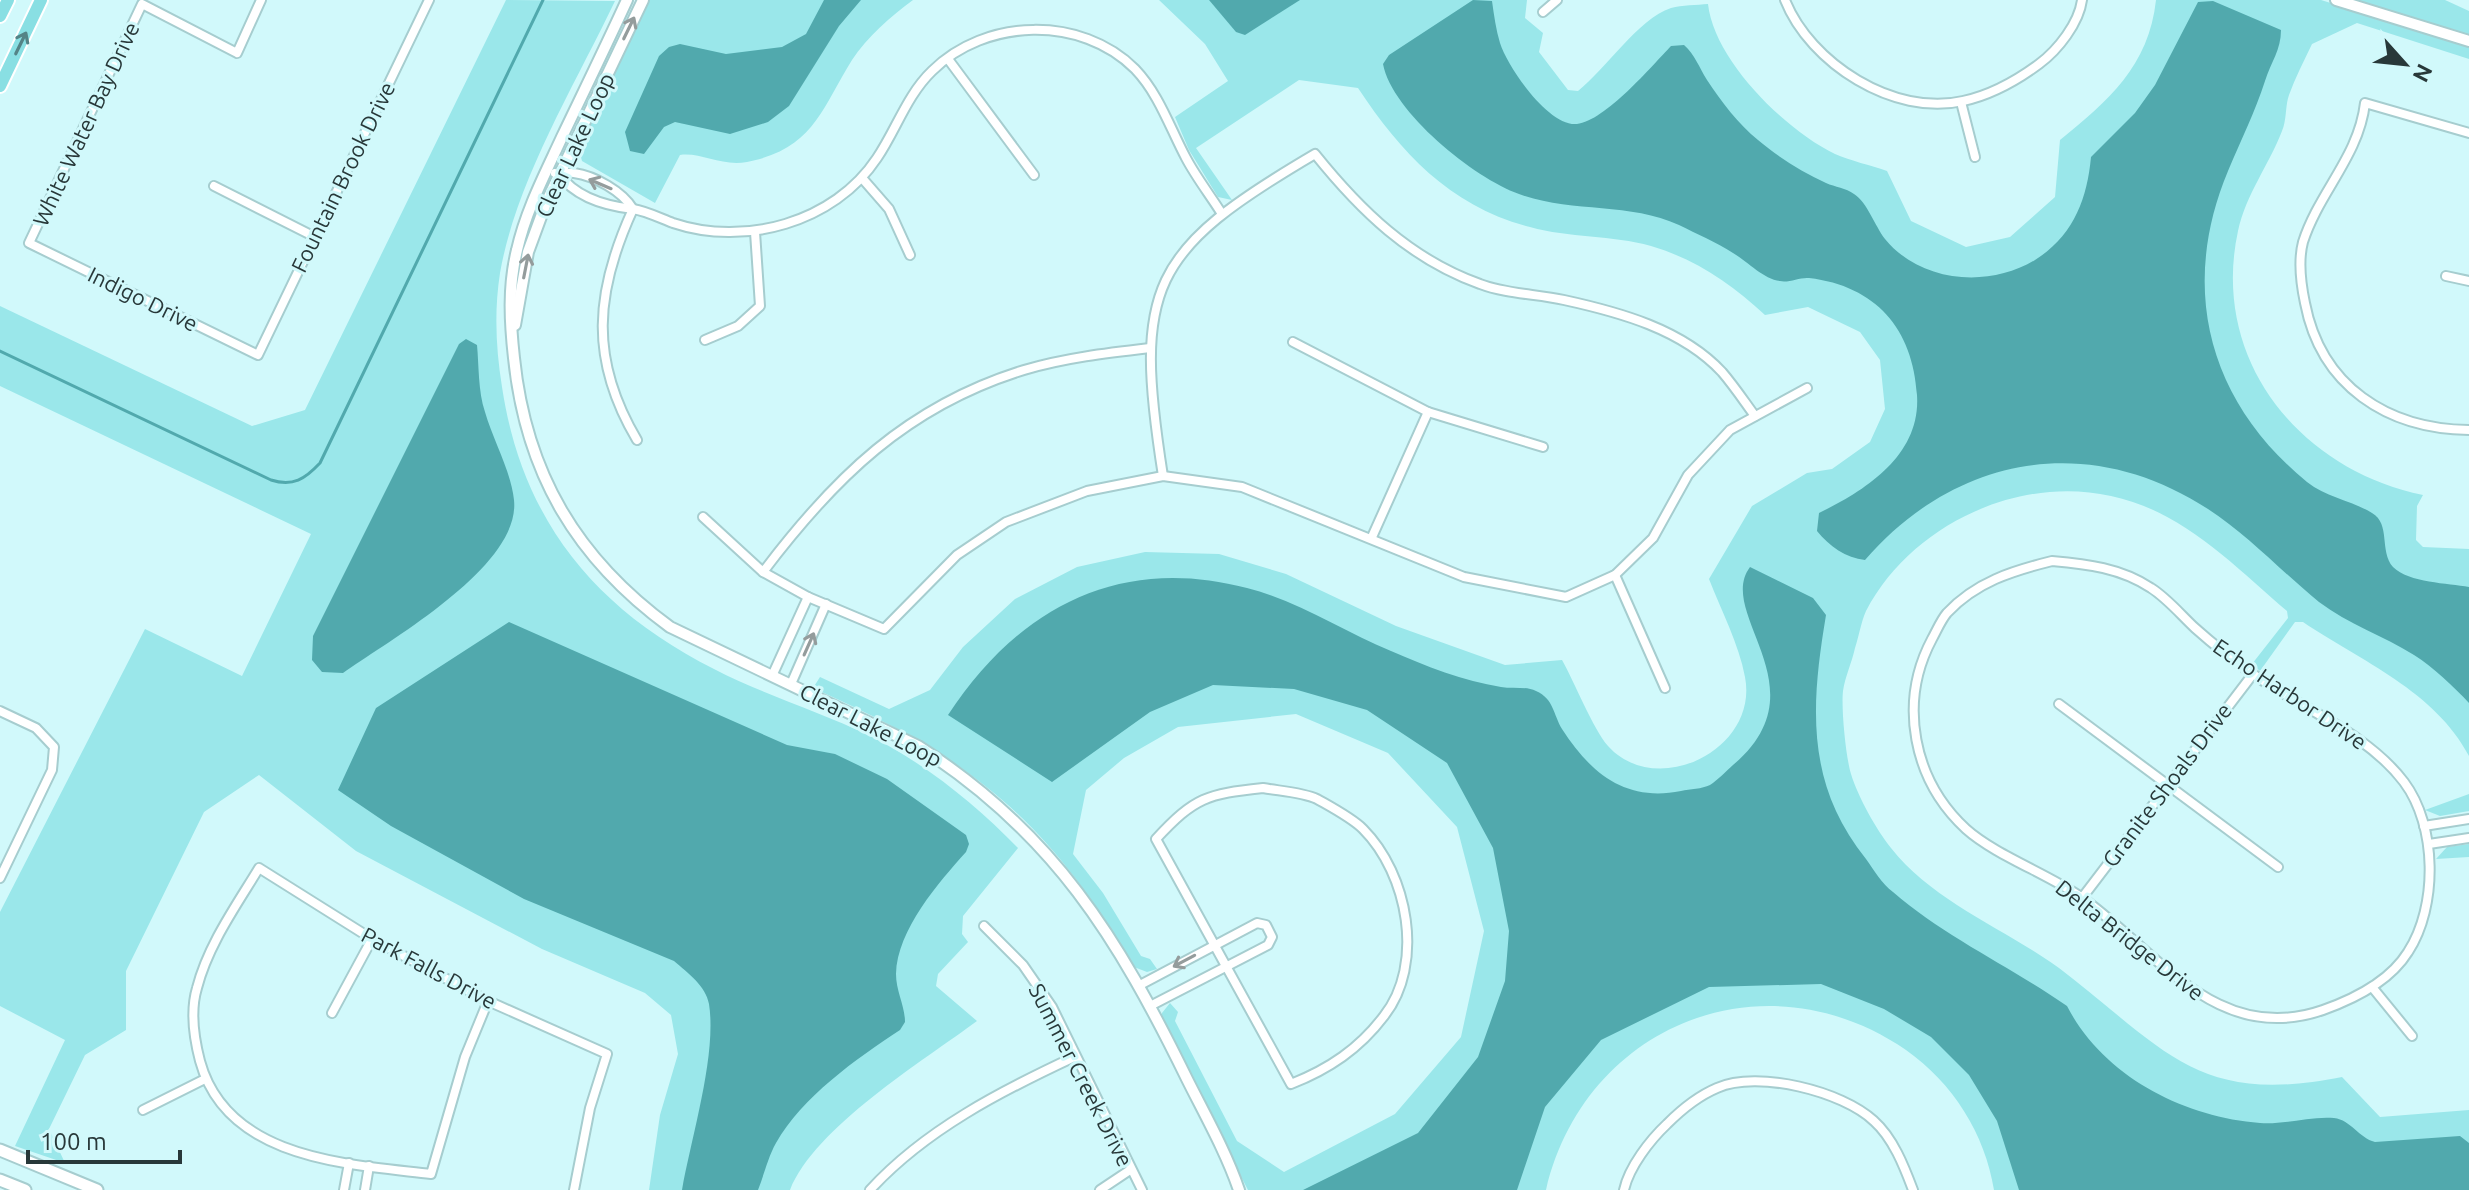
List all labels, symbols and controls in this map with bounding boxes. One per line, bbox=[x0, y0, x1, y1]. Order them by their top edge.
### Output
one-way arrow bbox=[622, 16, 637, 40]
street label: White Water Bay Drive bbox=[27, 18, 144, 230]
north arrow bbox=[2365, 24, 2445, 104]
one-way arrow bbox=[13, 31, 29, 55]
text: N bbox=[2408, 60, 2438, 86]
street label: Clear Lake Loop bbox=[530, 69, 619, 221]
street label: Fountain Brook Drive bbox=[286, 78, 400, 276]
one-way arrow bbox=[588, 175, 613, 190]
one-way arrow bbox=[519, 253, 534, 279]
street label: Indigo Drive bbox=[84, 261, 202, 336]
one-way arrow bbox=[802, 632, 817, 657]
street label: Echo Harbor Drive bbox=[2209, 633, 2372, 754]
street label: Clear Lake Loop bbox=[796, 678, 947, 771]
street label: Granite Shoals Drive bbox=[2097, 698, 2236, 871]
street label: Delta Bridge Drive bbox=[2051, 874, 2209, 1005]
street label: Park Falls Drive bbox=[358, 922, 501, 1014]
one-way arrow bbox=[1173, 953, 1196, 969]
street label: Summer Creek Drive bbox=[1024, 979, 1138, 1170]
scale bar bbox=[28, 1114, 180, 1164]
text: 100 m bbox=[40, 1128, 107, 1155]

